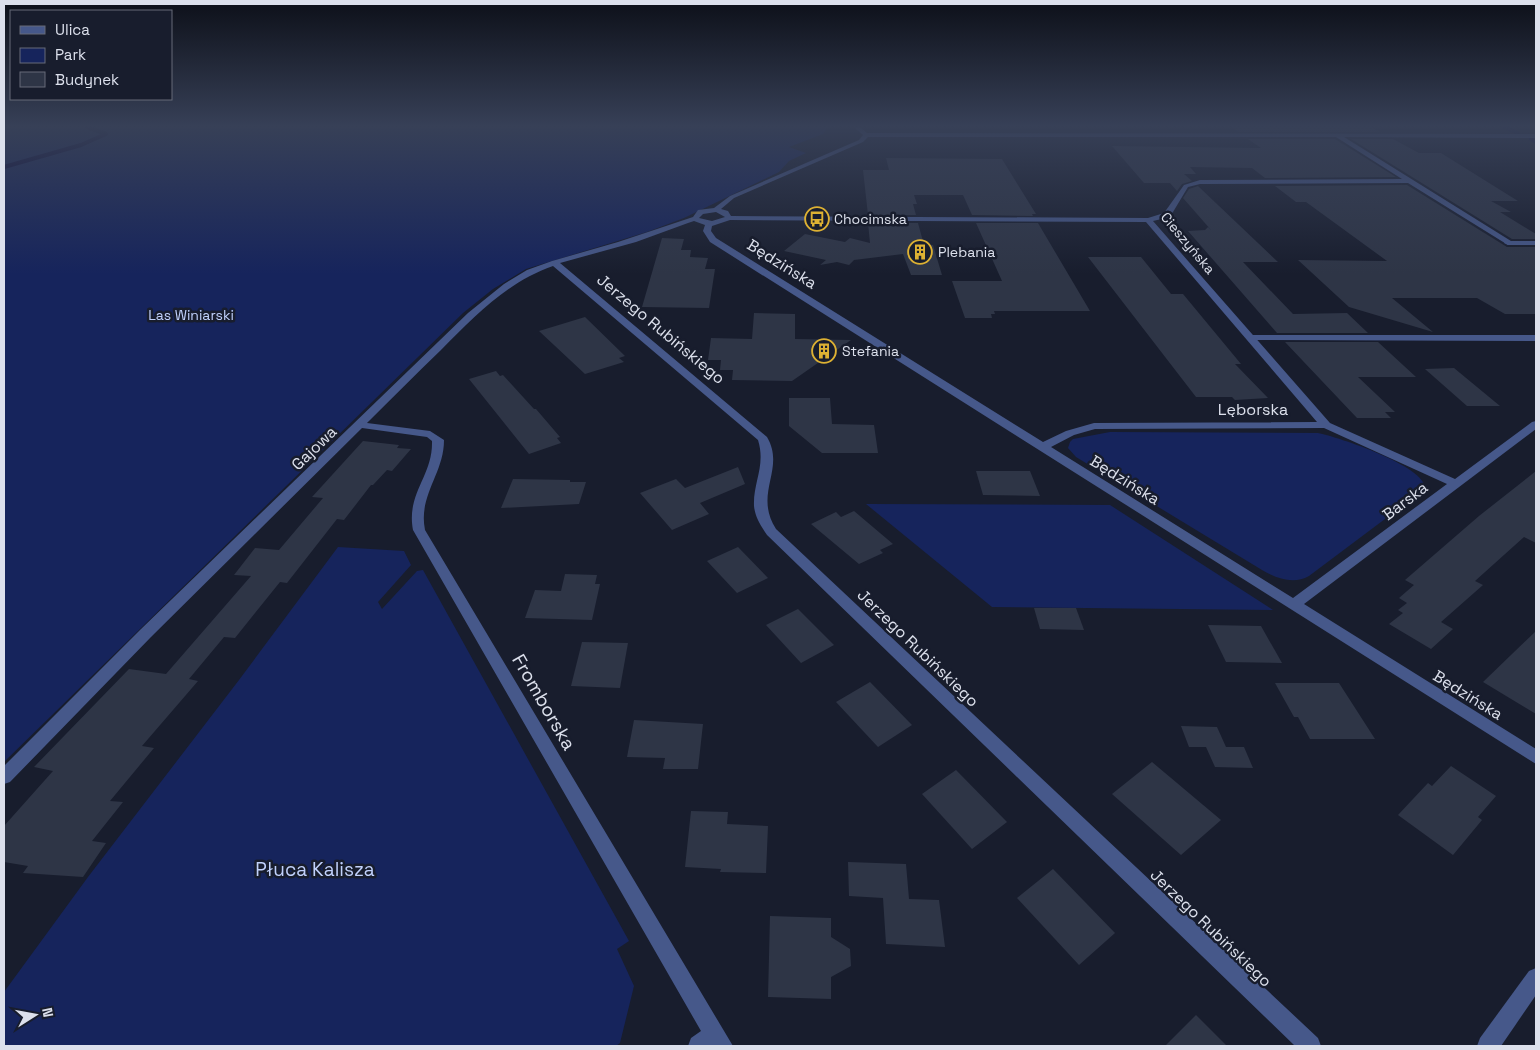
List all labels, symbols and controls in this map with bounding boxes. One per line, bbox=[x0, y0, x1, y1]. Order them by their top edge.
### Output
legend bbox=[10, 10, 172, 100]
text: Ulica bbox=[55, 20, 90, 39]
text: Park bbox=[55, 45, 86, 64]
text: Budynek bbox=[55, 70, 119, 89]
bus stop icon: Chocimska bbox=[804, 206, 830, 232]
street label: Cieszyńska bbox=[1157, 208, 1219, 278]
place label: Chocimska bbox=[834, 210, 907, 228]
street label: Będzińska bbox=[743, 234, 821, 294]
building icon: Plebania bbox=[907, 239, 933, 265]
place label: Plebania bbox=[938, 243, 995, 261]
street label: Jerzego Rubińskiego bbox=[593, 269, 729, 389]
park label: Las Winiarski bbox=[148, 306, 234, 324]
building icon: Stefania bbox=[811, 338, 837, 364]
place label: Stefania bbox=[842, 342, 899, 360]
street label: Lęborska bbox=[1218, 399, 1288, 420]
street label: Gajowa bbox=[287, 421, 341, 475]
street label: Będzińska bbox=[1086, 450, 1164, 510]
street label: Barska bbox=[1378, 477, 1432, 525]
street label: Jerzego Rubińskiego bbox=[853, 585, 983, 711]
street label: Fromborska bbox=[506, 649, 582, 755]
street label: Będzińska bbox=[1429, 665, 1507, 725]
park label: Płuca Kalisza bbox=[255, 857, 375, 882]
street label: Jerzego Rubińskiego bbox=[1146, 865, 1276, 991]
north arrow bbox=[10, 990, 60, 1040]
text: N bbox=[38, 1006, 57, 1019]

